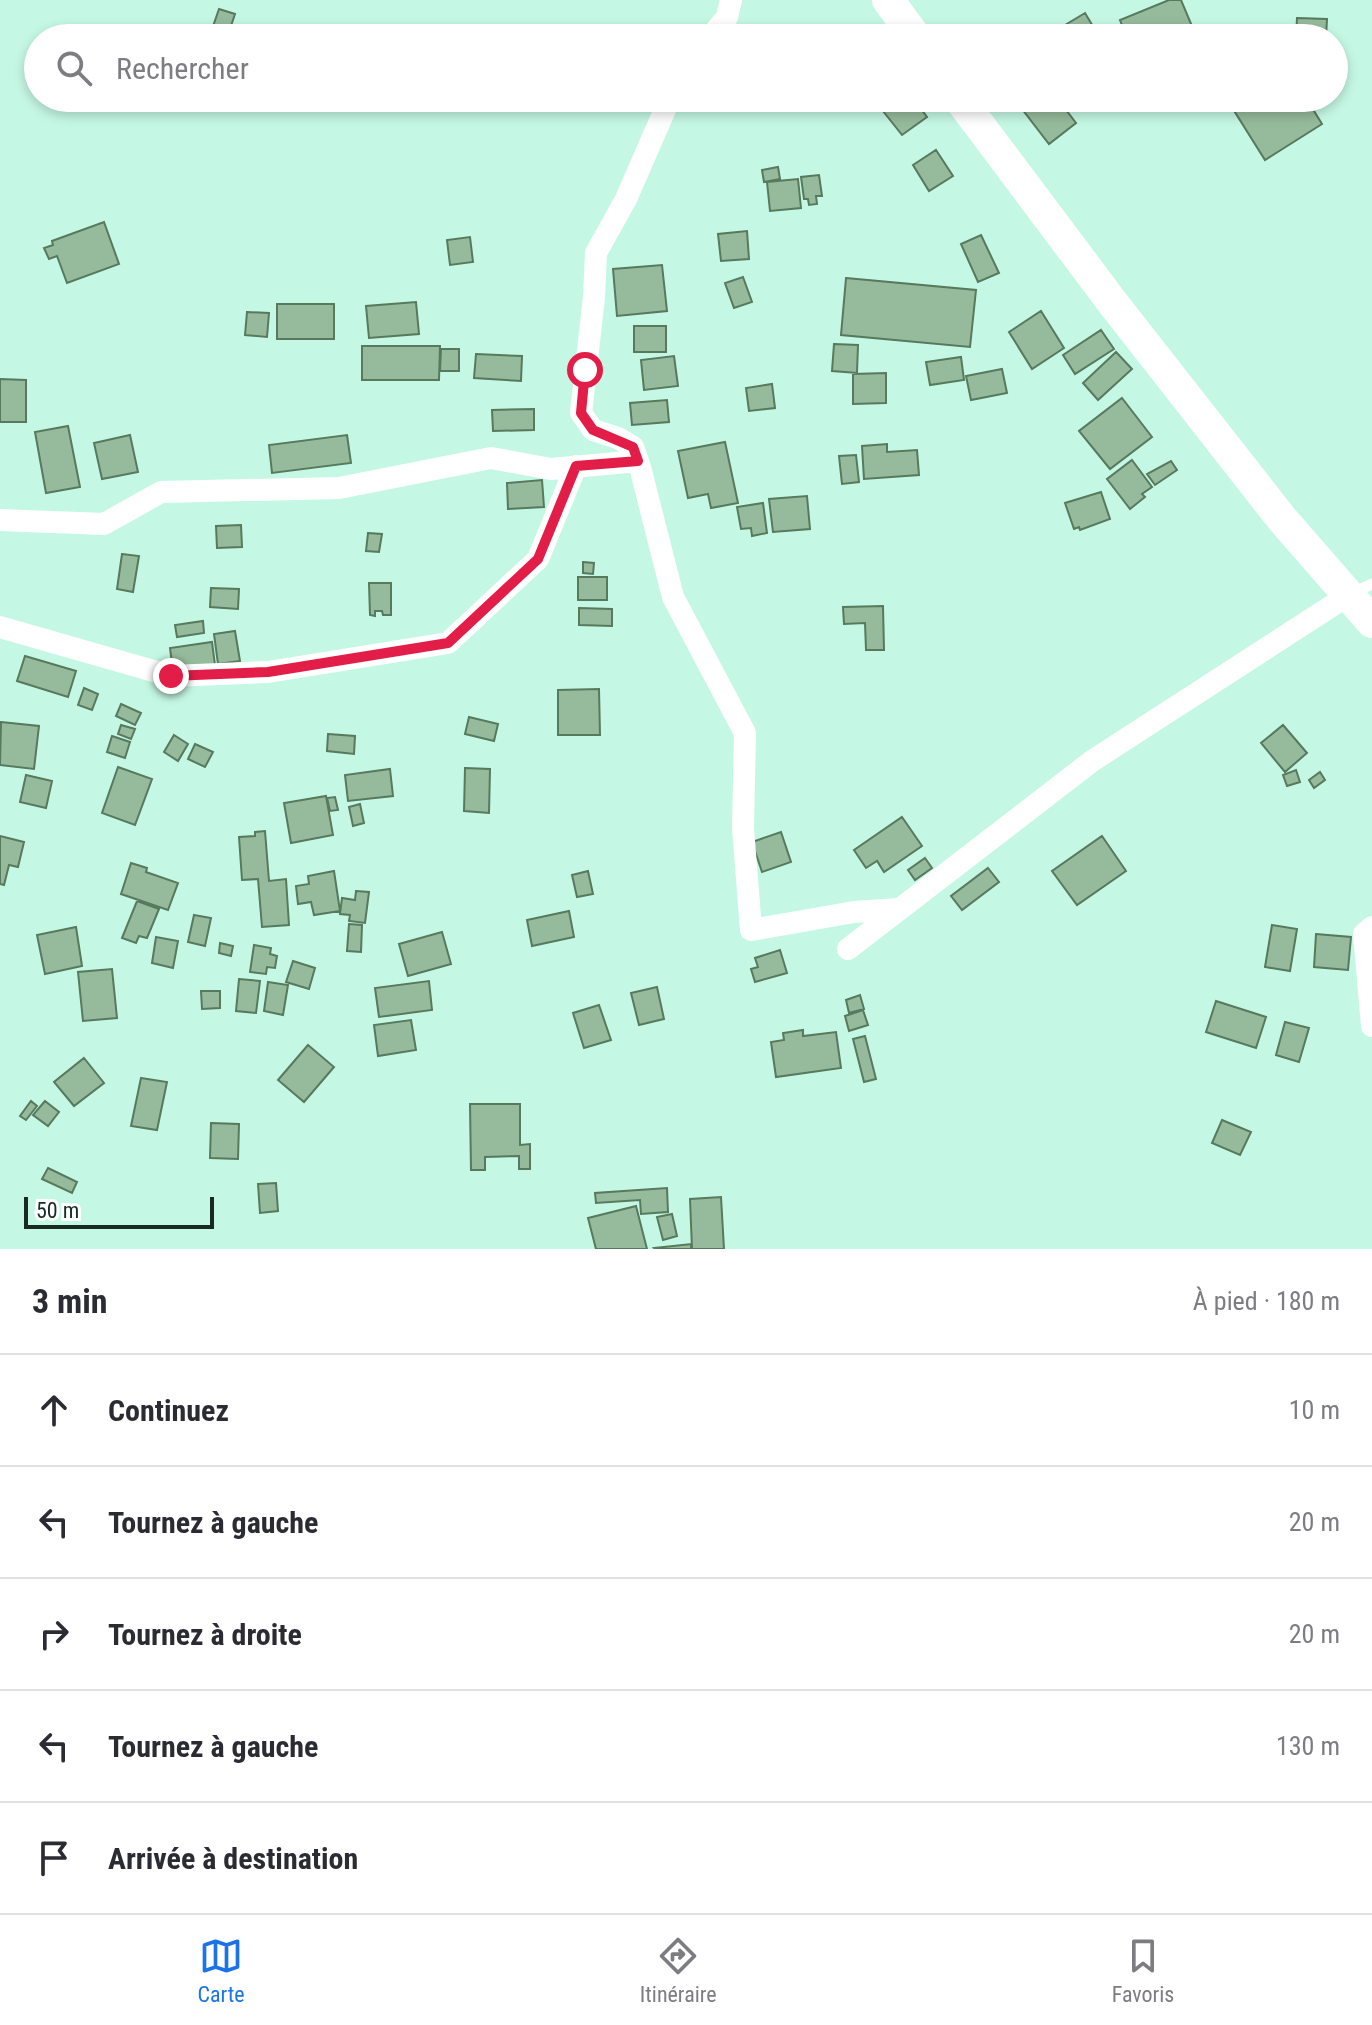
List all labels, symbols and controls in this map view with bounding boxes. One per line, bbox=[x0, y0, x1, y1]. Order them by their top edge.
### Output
search box bbox=[24, 24, 1348, 112]
icon: search bbox=[52, 46, 96, 90]
text: Rechercher bbox=[116, 51, 249, 86]
route start bbox=[567, 352, 603, 388]
route end bbox=[153, 658, 189, 694]
scale bar bbox=[24, 1193, 214, 1229]
text: 50 m bbox=[36, 1198, 79, 1223]
text: 3 min bbox=[32, 1281, 108, 1321]
text: À pied · 180 m bbox=[1193, 1286, 1340, 1316]
icon: ahead bbox=[32, 1388, 76, 1432]
text: Continuez bbox=[108, 1393, 229, 1428]
text: 10 m bbox=[1289, 1395, 1340, 1425]
icon: left bbox=[32, 1500, 76, 1544]
text: Tournez à gauche bbox=[108, 1505, 318, 1540]
text: 20 m bbox=[1289, 1507, 1340, 1537]
icon: right bbox=[32, 1612, 76, 1656]
text: Tournez à droite bbox=[108, 1617, 302, 1652]
text: 20 m bbox=[1289, 1619, 1340, 1649]
icon: left bbox=[32, 1724, 76, 1768]
text: Tournez à gauche bbox=[108, 1729, 318, 1764]
text: 130 m bbox=[1276, 1731, 1340, 1761]
icon: arrive bbox=[32, 1836, 76, 1880]
text: Arrivée à destination bbox=[108, 1841, 358, 1876]
tab: Carte bbox=[198, 1934, 245, 2007]
tab: Itinéraire bbox=[640, 1934, 717, 2007]
tab: Favoris bbox=[1112, 1934, 1174, 2007]

